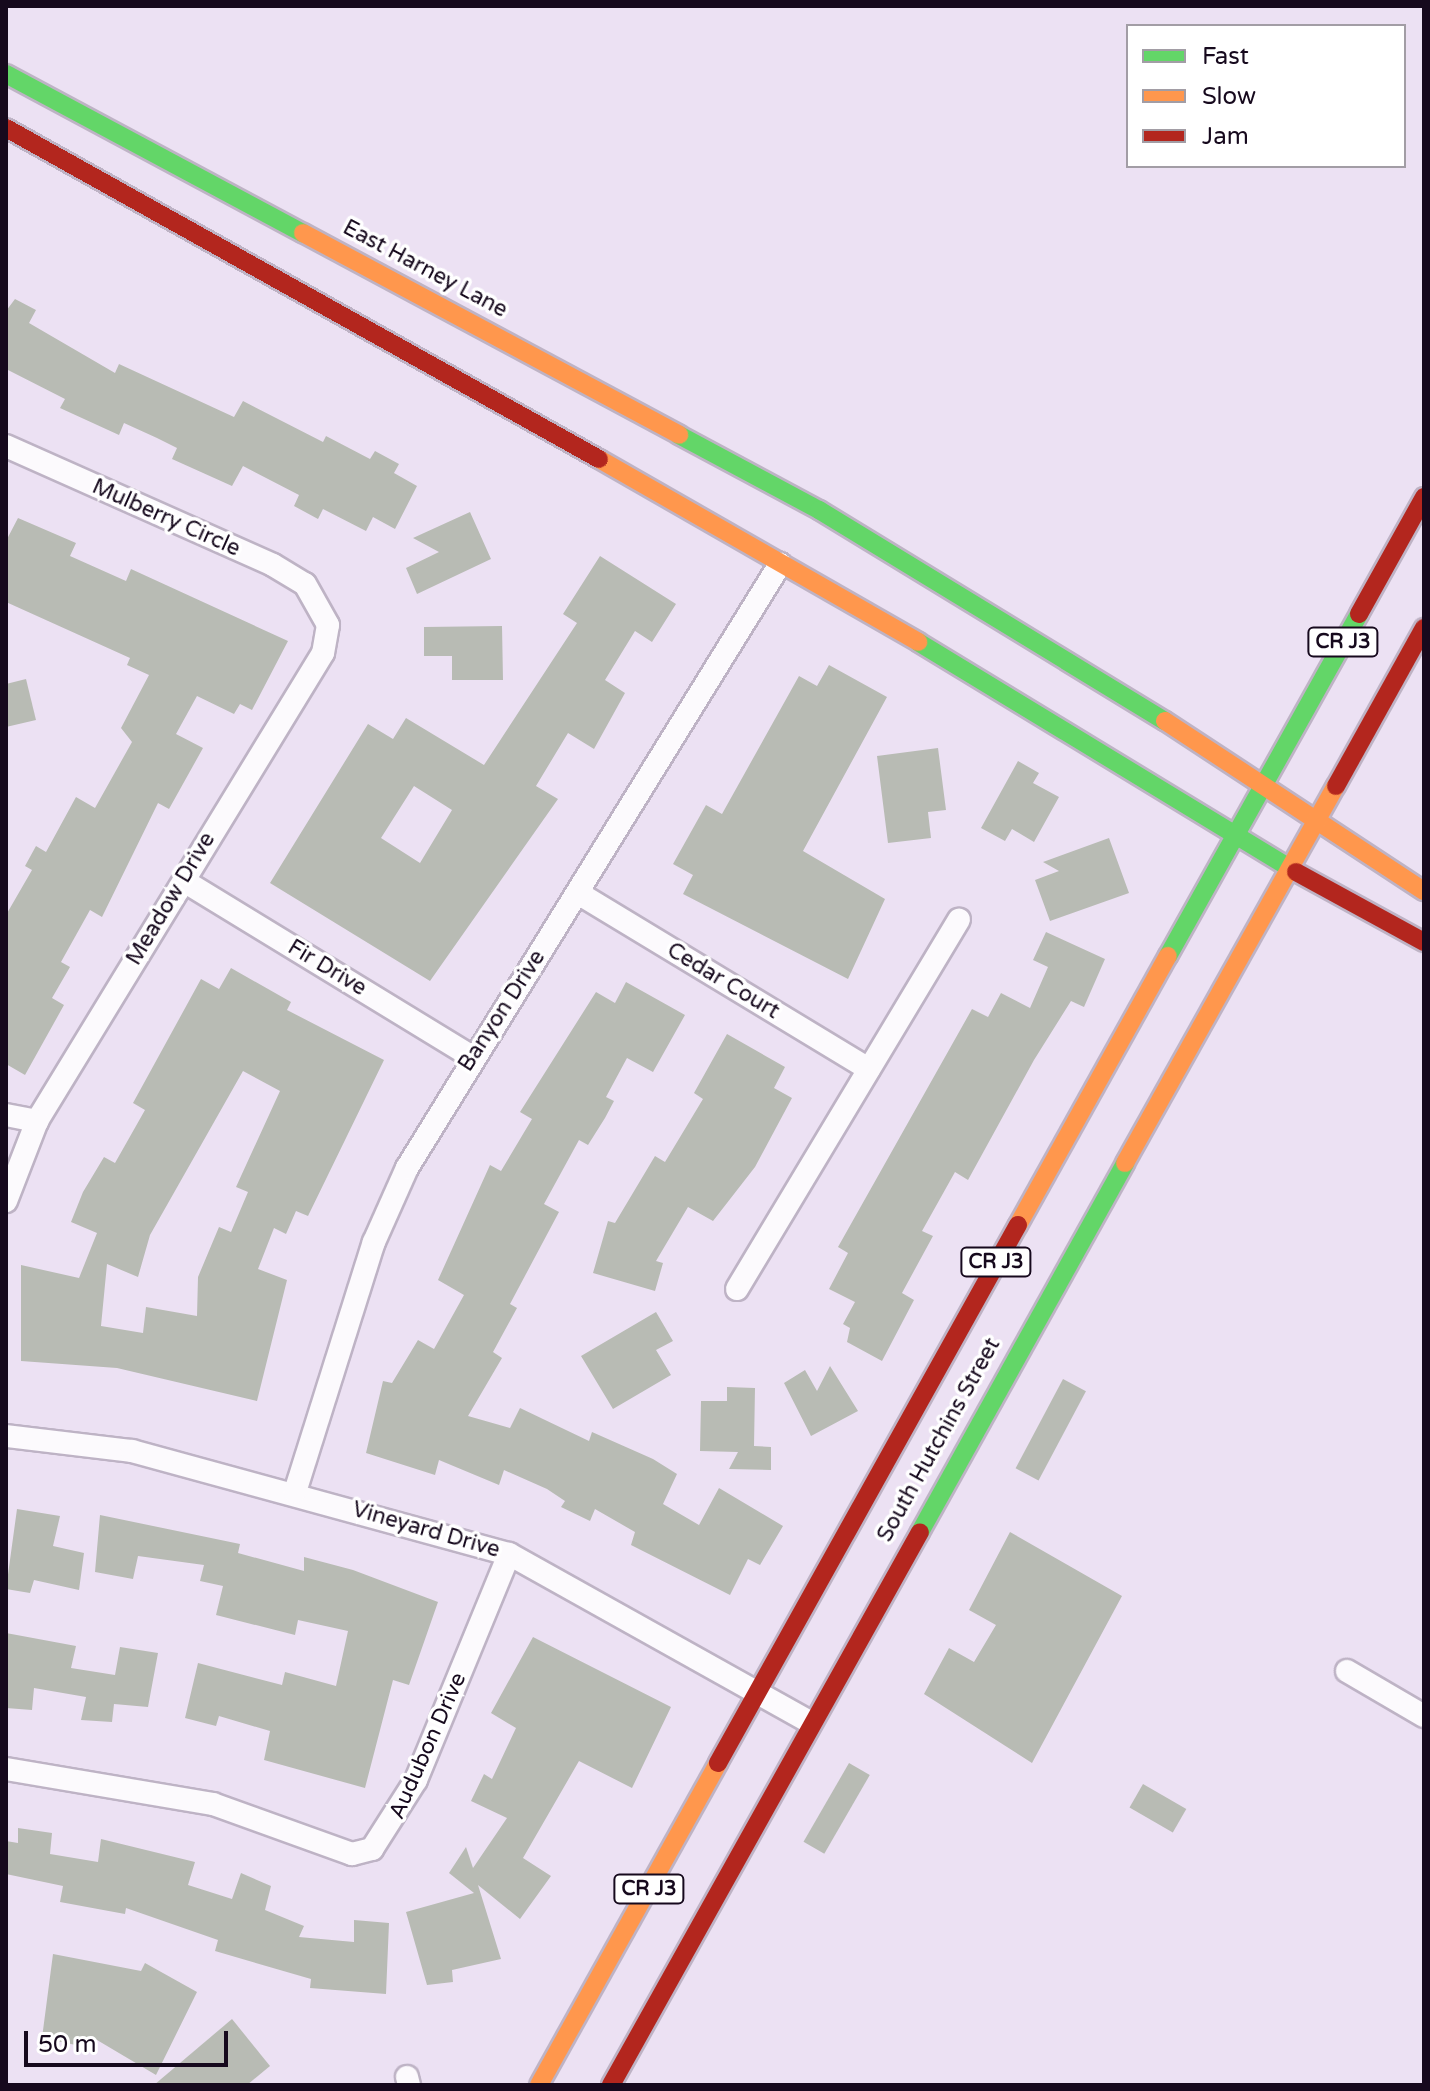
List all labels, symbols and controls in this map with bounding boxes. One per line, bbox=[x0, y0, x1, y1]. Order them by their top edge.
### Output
legend bbox=[1126, 24, 1406, 168]
text: Fast bbox=[1202, 42, 1249, 71]
text: Slow bbox=[1202, 82, 1256, 111]
text: Jam bbox=[1202, 122, 1249, 151]
street label: East Harney Lane bbox=[338, 215, 512, 323]
street label: Mulberry Circle bbox=[88, 474, 244, 562]
road number: CR J3 bbox=[1307, 626, 1379, 658]
street label: Meadow Drive bbox=[121, 828, 221, 970]
street label: Fir Drive bbox=[283, 934, 371, 1002]
street label: Cedar Court bbox=[662, 937, 784, 1025]
street label: Banyon Drive bbox=[453, 945, 551, 1077]
road number: CR J3 bbox=[960, 1246, 1032, 1278]
street label: South Hutchins Street bbox=[872, 1333, 1006, 1547]
street label: Vineyard Drive bbox=[349, 1496, 503, 1564]
street label: Audubon Drive bbox=[384, 1669, 472, 1823]
road number: CR J3 bbox=[613, 1873, 685, 1905]
scale bar bbox=[28, 2015, 232, 2065]
text: 50 m bbox=[38, 2030, 96, 2059]

